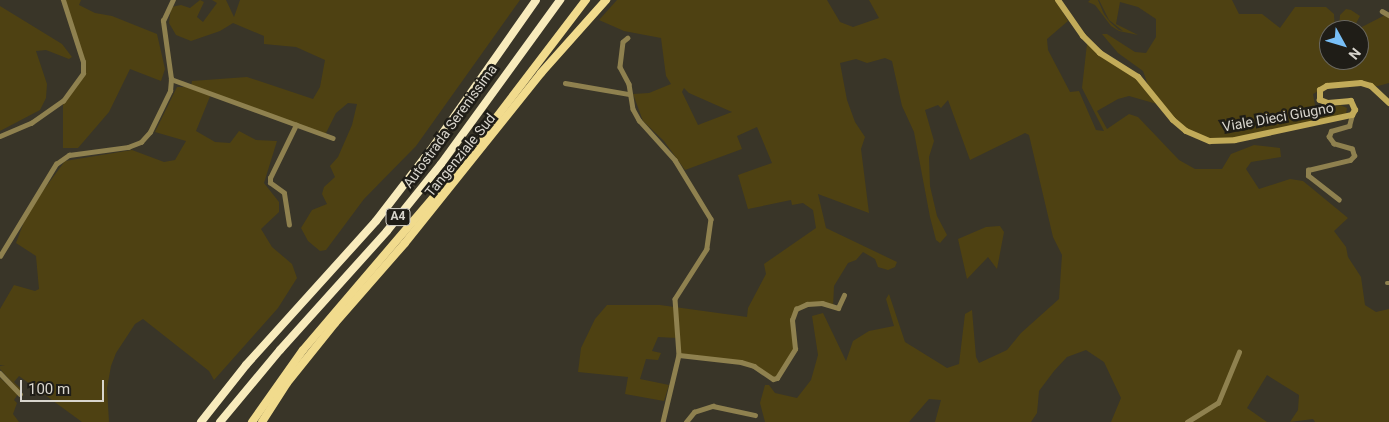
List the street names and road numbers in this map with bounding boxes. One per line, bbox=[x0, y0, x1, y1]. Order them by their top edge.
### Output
street label: Autostrada Serenissima bbox=[399, 61, 501, 191]
street label: Viale Dieci Giugno bbox=[1221, 99, 1335, 135]
street label: Tangenziale Sud bbox=[421, 110, 499, 200]
road number: A4 bbox=[386, 208, 410, 226]

